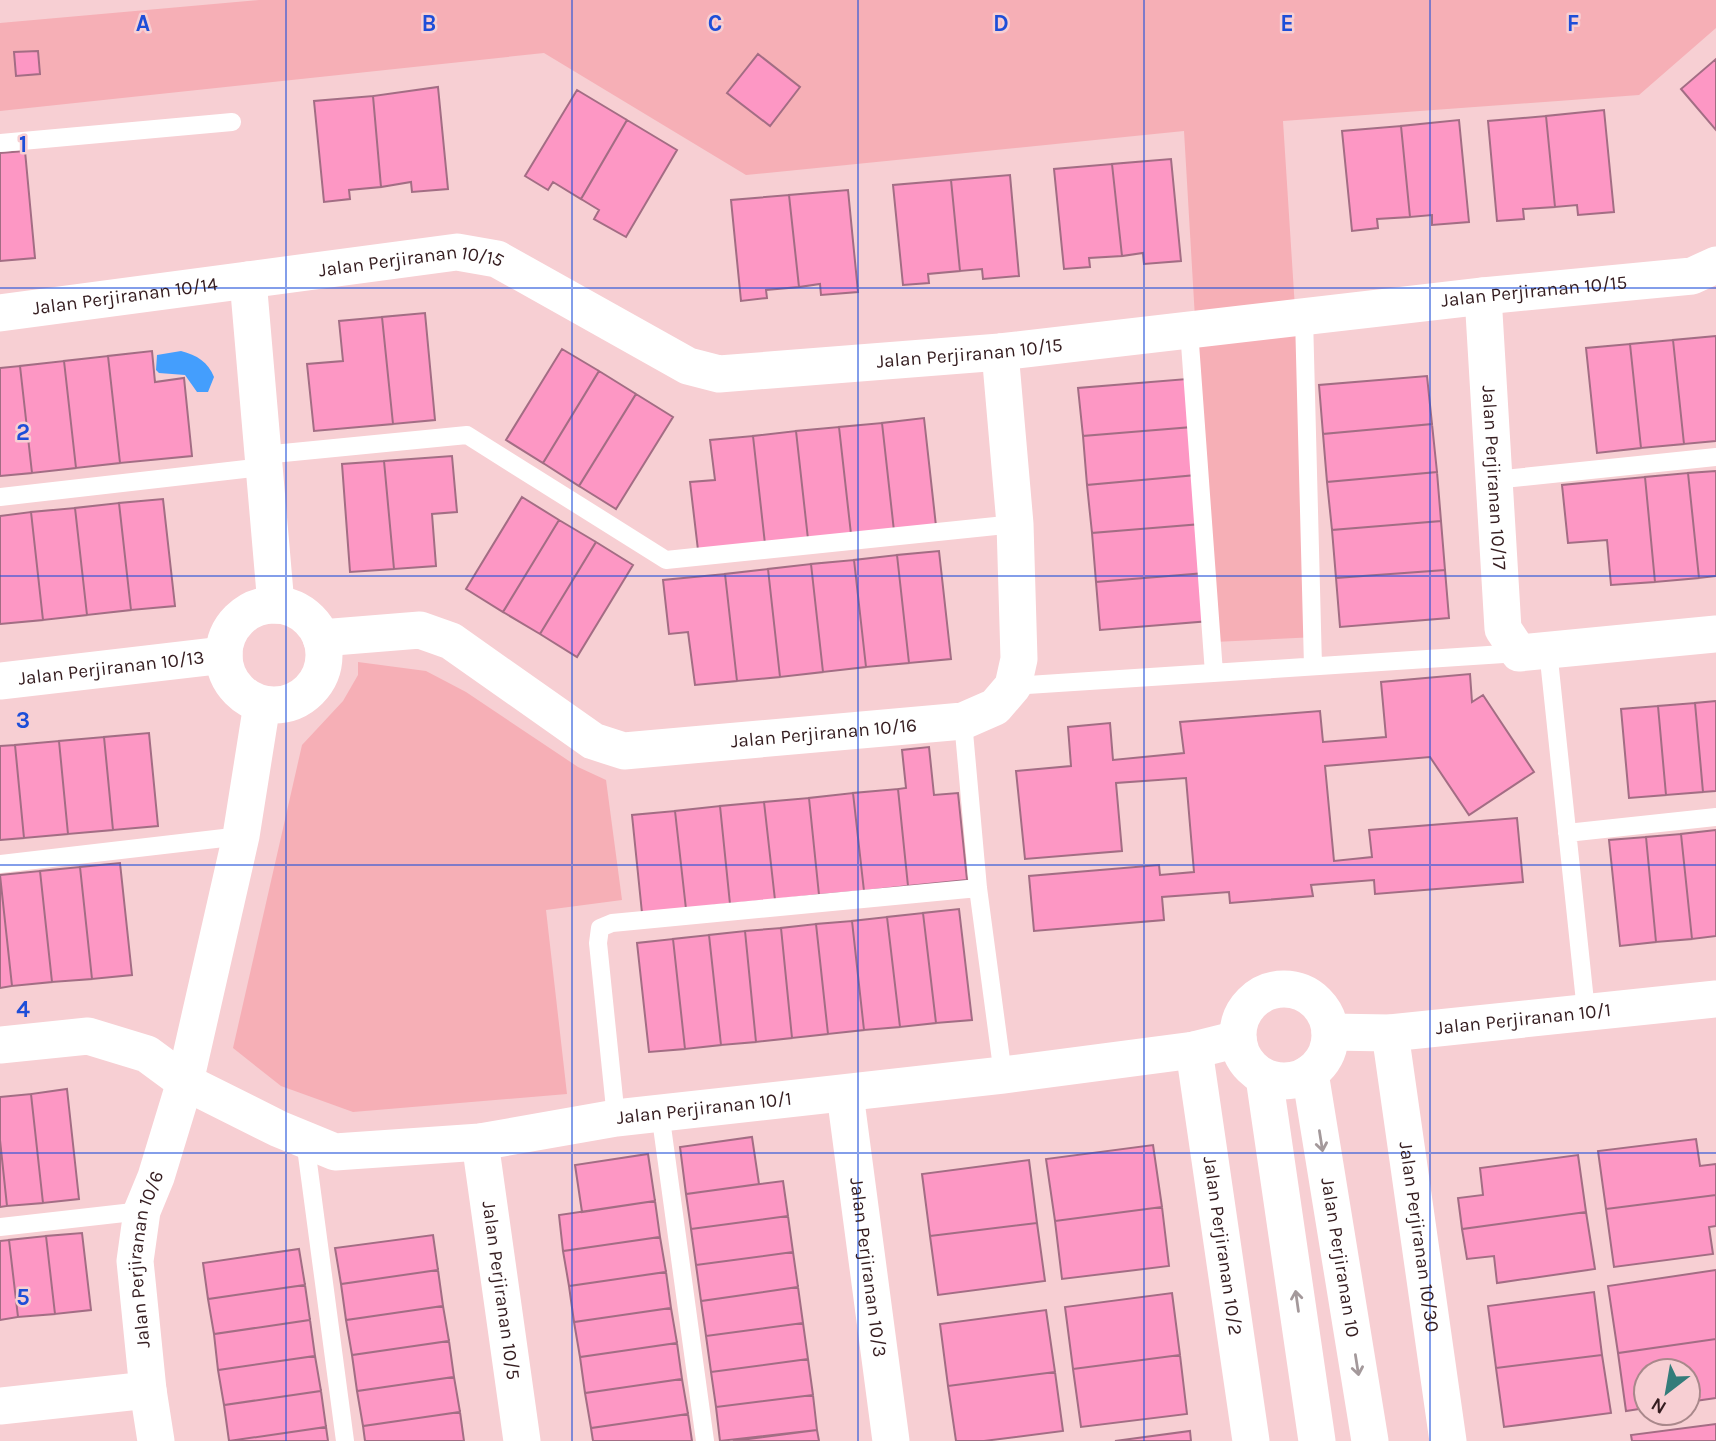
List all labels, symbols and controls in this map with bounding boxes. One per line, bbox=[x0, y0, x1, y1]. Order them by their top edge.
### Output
text: A bbox=[136, 10, 150, 37]
text: B bbox=[422, 10, 436, 37]
text: C bbox=[708, 10, 722, 37]
text: D bbox=[993, 10, 1009, 37]
text: E bbox=[1280, 10, 1294, 37]
text: F bbox=[1567, 10, 1579, 37]
text: 1 bbox=[19, 131, 27, 158]
street label: Jalan Perjiranan 10/15 bbox=[317, 241, 508, 281]
street label: Jalan Perjiranan 10/15 bbox=[1440, 271, 1628, 312]
street label: Jalan Perjiranan 10/14 bbox=[31, 273, 219, 320]
street label: Jalan Perjiranan 10/15 bbox=[876, 334, 1064, 373]
street label: Jalan Perjiranan 10/17 bbox=[1477, 385, 1510, 571]
text: 2 bbox=[16, 419, 30, 446]
street label: Jalan Perjiranan 10/13 bbox=[17, 646, 206, 690]
text: 3 bbox=[16, 707, 30, 734]
street label: Jalan Perjiranan 10/16 bbox=[730, 714, 918, 753]
text: 4 bbox=[16, 996, 30, 1023]
street label: Jalan Perjiranan 10/1 bbox=[1435, 999, 1612, 1039]
street label: Jalan Perjiranan 10/1 bbox=[615, 1088, 793, 1129]
one-way arrow bbox=[1315, 1129, 1328, 1152]
street label: Jalan Perjiranan 10/30 bbox=[1395, 1140, 1443, 1334]
street label: Jalan Perjiranan 10/2 bbox=[1199, 1155, 1246, 1337]
street label: Jalan Perjiranan 10/6 bbox=[124, 1168, 168, 1349]
street label: Jalan Perjiranan 10/3 bbox=[845, 1176, 891, 1359]
street label: Jalan Perjiranan 10 bbox=[1316, 1176, 1364, 1339]
street label: Jalan Perjiranan 10/5 bbox=[477, 1200, 524, 1381]
text: 5 bbox=[16, 1284, 30, 1311]
one-way arrow bbox=[1290, 1290, 1303, 1313]
one-way arrow bbox=[1351, 1353, 1364, 1376]
north arrow bbox=[1632, 1357, 1702, 1427]
text: N bbox=[1647, 1393, 1670, 1419]

